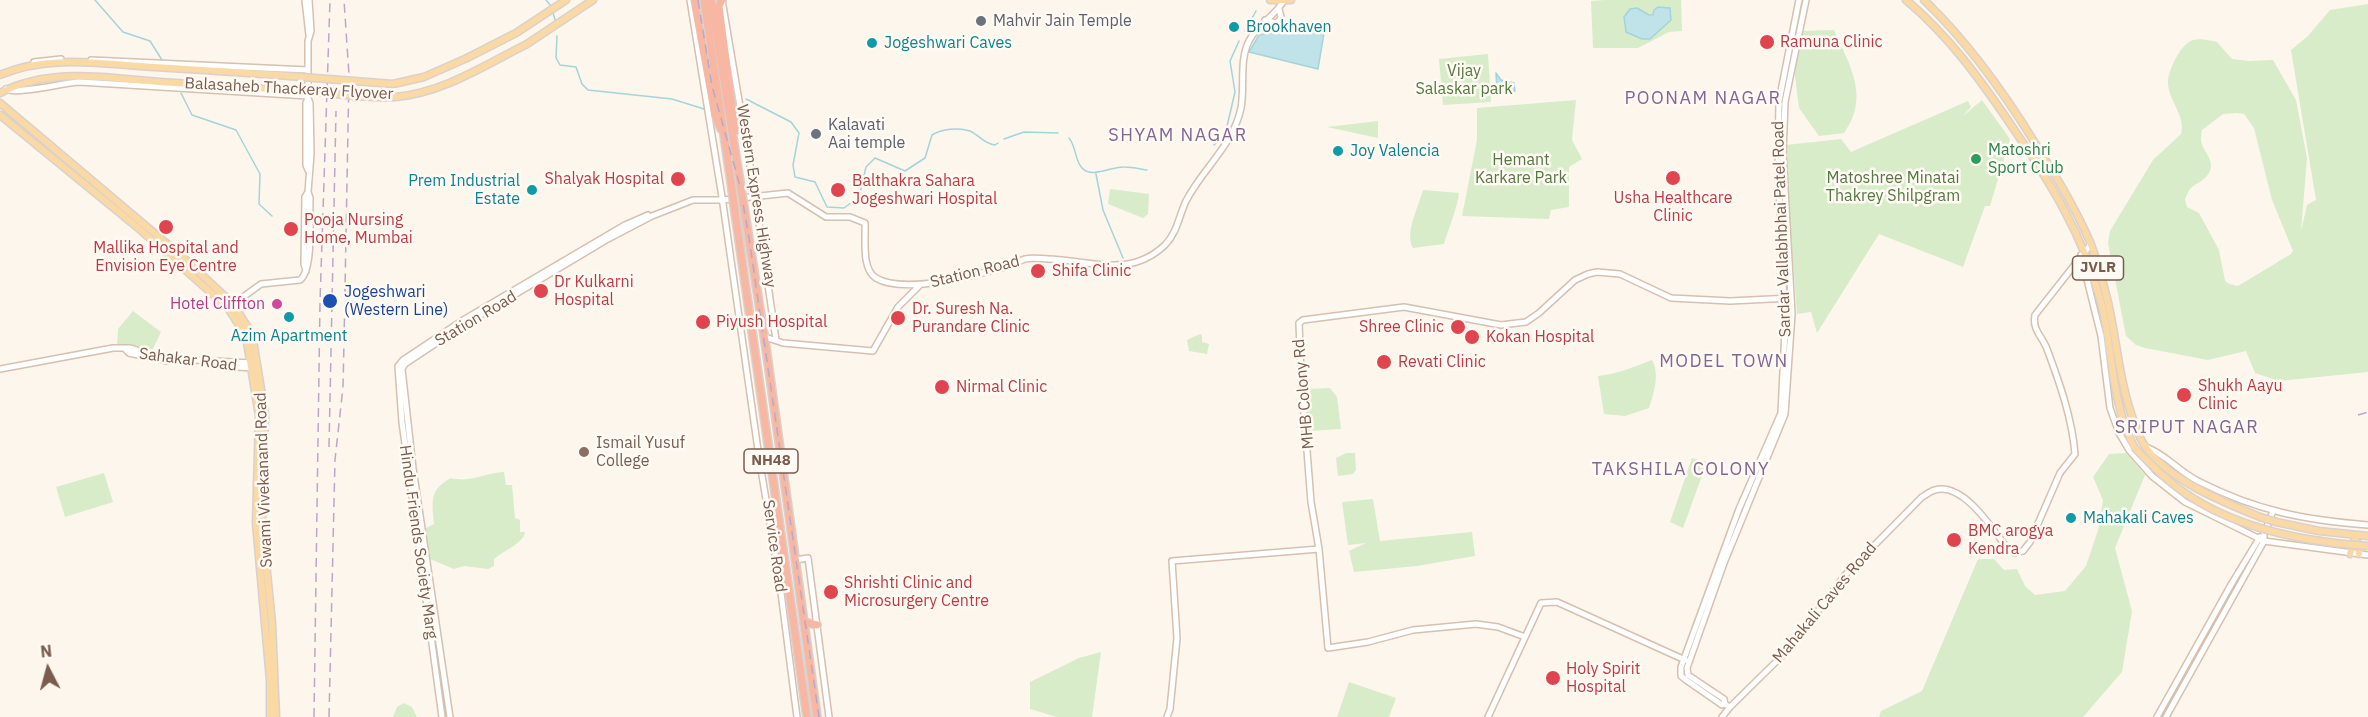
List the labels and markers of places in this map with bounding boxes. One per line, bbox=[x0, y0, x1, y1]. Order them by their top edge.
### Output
place label: Mahvir Jain Temple bbox=[993, 11, 1132, 31]
marker: Mahvir Jain Temple bbox=[974, 14, 988, 28]
place label: Brookhaven bbox=[1246, 17, 1332, 37]
marker: Brookhaven bbox=[1227, 20, 1241, 34]
place label: Ramuna Clinic bbox=[1780, 32, 1883, 52]
place label: Jogeshwari Caves bbox=[884, 33, 1012, 53]
marker: Ramuna Clinic bbox=[1758, 33, 1776, 51]
marker: Jogeshwari Caves bbox=[865, 36, 879, 50]
place label: Kalavati Aai temple bbox=[828, 115, 905, 153]
marker: Kalavati Aai temple bbox=[809, 127, 823, 141]
place label: Matoshri Sport Club bbox=[1988, 140, 2064, 178]
place label: Joy Valencia bbox=[1350, 141, 1439, 161]
marker: Joy Valencia bbox=[1331, 144, 1345, 158]
marker: Matoshri Sport Club bbox=[1969, 152, 1983, 166]
place label: Shalyak Hospital bbox=[545, 169, 664, 189]
marker: Usha Healthcare Clinic bbox=[1664, 169, 1682, 187]
marker: Shalyak Hospital bbox=[669, 170, 687, 188]
place label: Prem Industrial Estate bbox=[408, 171, 520, 209]
place label: Balthakra Sahara Jogeshwari Hospital bbox=[852, 171, 997, 209]
marker: Balthakra Sahara Jogeshwari Hospital bbox=[829, 181, 847, 199]
marker: Prem Industrial Estate bbox=[525, 183, 539, 197]
place label: Usha Healthcare Clinic bbox=[1614, 188, 1732, 226]
place label: Pooja Nursing Home, Mumbai bbox=[304, 210, 413, 248]
marker: Mallika Hospital and Envision Eye Centre bbox=[157, 218, 175, 236]
marker: Pooja Nursing Home, Mumbai bbox=[282, 220, 300, 238]
place label: Mallika Hospital and Envision Eye Centre bbox=[93, 238, 239, 276]
place label: Shifa Clinic bbox=[1052, 261, 1131, 281]
marker: Shifa Clinic bbox=[1029, 262, 1047, 280]
place label: Dr Kulkarni Hospital bbox=[554, 272, 634, 310]
place label: Jogeshwari (Western Line) bbox=[344, 282, 448, 320]
marker: Dr Kulkarni Hospital bbox=[532, 282, 550, 300]
marker: Jogeshwari (Western Line) bbox=[321, 292, 339, 310]
place label: Hotel Cliffton bbox=[170, 294, 265, 314]
marker: Hotel Cliffton bbox=[270, 297, 284, 311]
place label: Dr. Suresh Na. Purandare Clinic bbox=[912, 299, 1030, 337]
marker: Dr. Suresh Na. Purandare Clinic bbox=[889, 309, 907, 327]
marker: Azim Apartment bbox=[282, 310, 296, 324]
place label: Piyush Hospital bbox=[716, 312, 827, 332]
marker: Piyush Hospital bbox=[694, 313, 712, 331]
place label: Shree Clinic bbox=[1359, 317, 1444, 337]
marker: Shree Clinic bbox=[1449, 318, 1467, 336]
place label: Azim Apartment bbox=[231, 326, 347, 346]
place label: Kokan Hospital bbox=[1486, 327, 1594, 347]
marker: Kokan Hospital bbox=[1463, 328, 1481, 346]
place label: Revati Clinic bbox=[1398, 352, 1486, 372]
marker: Revati Clinic bbox=[1375, 353, 1393, 371]
place label: Shukh Aayu Clinic bbox=[2198, 376, 2283, 414]
place label: Nirmal Clinic bbox=[956, 377, 1047, 397]
marker: Nirmal Clinic bbox=[933, 378, 951, 396]
marker: Shukh Aayu Clinic bbox=[2175, 386, 2193, 404]
place label: Ismail Yusuf College bbox=[596, 433, 685, 471]
marker: Ismail Yusuf College bbox=[577, 445, 591, 459]
place label: Mahakali Caves bbox=[2083, 508, 2194, 528]
marker: Mahakali Caves bbox=[2064, 511, 2078, 525]
place label: BMC arogya Kendra bbox=[1968, 521, 2053, 559]
marker: BMC arogya Kendra bbox=[1945, 531, 1963, 549]
place label: Shrishti Clinic and Microsurgery Centre bbox=[844, 573, 989, 611]
marker: Shrishti Clinic and Microsurgery Centre bbox=[822, 583, 840, 601]
place label: Holy Spirit Hospital bbox=[1566, 659, 1640, 697]
marker: Holy Spirit Hospital bbox=[1544, 669, 1562, 687]

